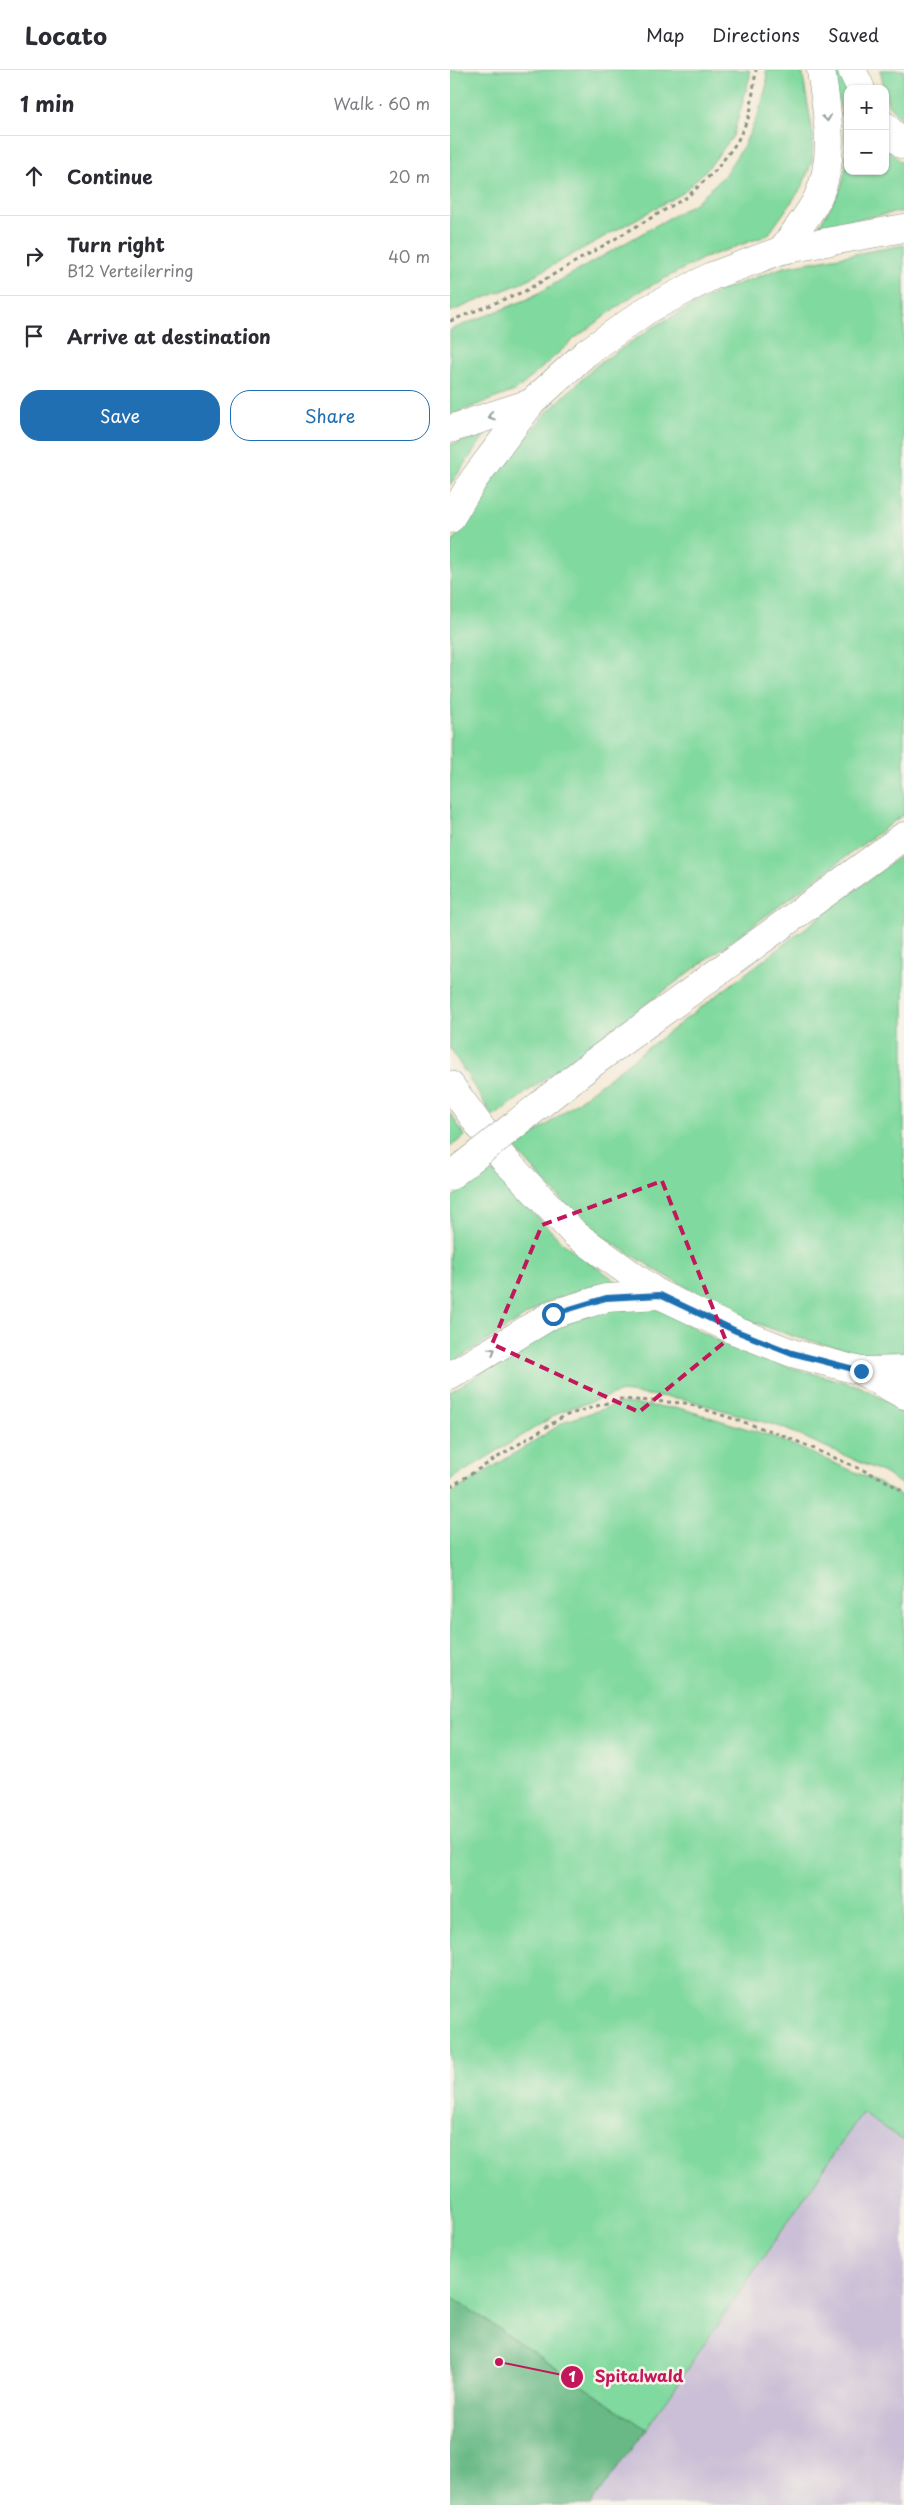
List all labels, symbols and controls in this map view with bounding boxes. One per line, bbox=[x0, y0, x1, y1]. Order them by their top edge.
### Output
text: Locato bbox=[25, 17, 107, 53]
text: Map bbox=[646, 21, 684, 48]
text: Directions bbox=[712, 21, 800, 48]
text: Saved bbox=[828, 21, 879, 48]
map controls bbox=[844, 85, 889, 175]
button: + bbox=[844, 85, 889, 130]
text: 1 min bbox=[20, 87, 74, 119]
text: Walk · 60 m bbox=[333, 91, 430, 115]
one-way arrow bbox=[822, 114, 832, 123]
button: − bbox=[844, 130, 889, 175]
icon: ahead bbox=[20, 162, 48, 190]
text: Continue bbox=[67, 162, 153, 190]
text: 20 m bbox=[389, 164, 430, 188]
text: Turn right bbox=[67, 230, 165, 258]
icon: right bbox=[20, 242, 48, 270]
text: 40 m bbox=[388, 244, 430, 268]
text: B12 Verteilerring bbox=[67, 258, 194, 282]
icon: arrive bbox=[20, 322, 48, 350]
text: Arrive at destination bbox=[67, 322, 271, 350]
button: Save bbox=[20, 390, 220, 441]
button: Share bbox=[230, 390, 430, 441]
one-way arrow bbox=[487, 410, 495, 420]
route start bbox=[542, 1303, 565, 1326]
one-way arrow bbox=[486, 1348, 495, 1357]
route end bbox=[850, 1360, 873, 1383]
callout: Spitalwald bbox=[560, 2361, 693, 2392]
text: Spitalwald bbox=[595, 2363, 684, 2387]
text: 1 bbox=[568, 2364, 576, 2387]

